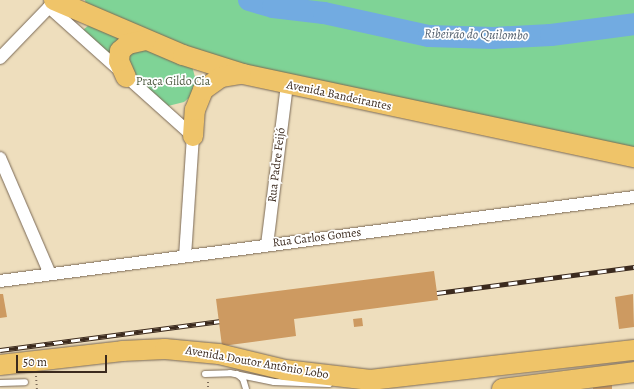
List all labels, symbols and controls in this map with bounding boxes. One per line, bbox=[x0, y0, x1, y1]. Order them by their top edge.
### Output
water label: Ribeirão do Quilombo bbox=[424, 26, 528, 44]
park label: Praça Gildo Cia bbox=[136, 75, 210, 89]
street label: Avenida Bandeirantes bbox=[285, 78, 393, 114]
street label: Rua Padre Feijó bbox=[265, 127, 289, 203]
street label: Rua Carlos Gomes bbox=[272, 225, 362, 251]
street label: Avenida Doutor Antônio Lobo bbox=[184, 343, 330, 383]
scale bar bbox=[18, 347, 109, 373]
text: 50 m bbox=[23, 354, 47, 370]

